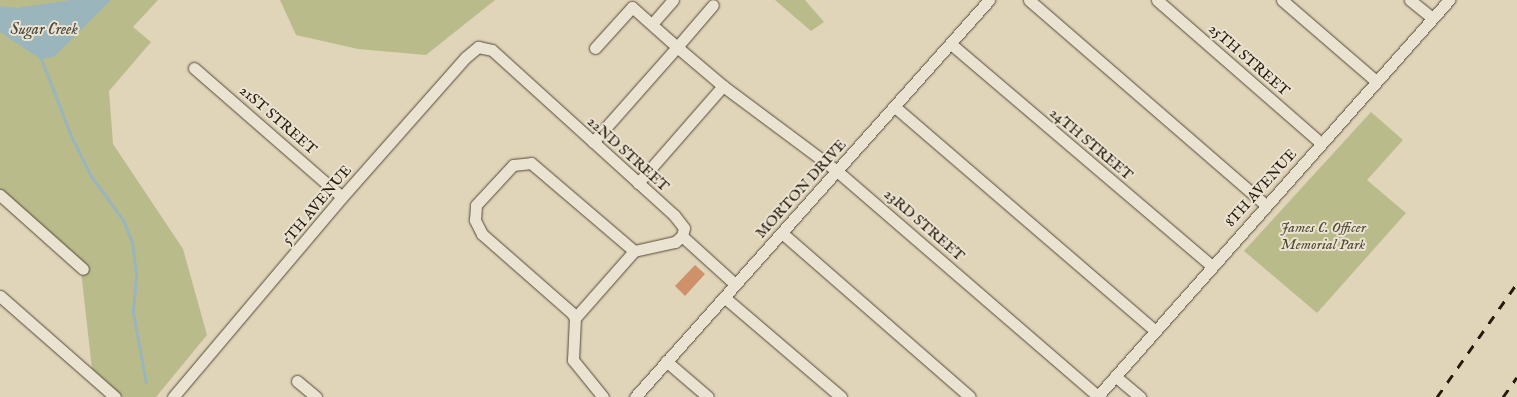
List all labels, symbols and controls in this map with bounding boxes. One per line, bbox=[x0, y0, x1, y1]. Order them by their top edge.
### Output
water label: Sugar Creek bbox=[10, 20, 78, 40]
street label: 25TH STREET bbox=[1205, 20, 1293, 100]
street label: 21ST STREET bbox=[236, 82, 320, 158]
street label: 24TH STREET bbox=[1046, 104, 1136, 184]
street label: 22ND STREET bbox=[583, 113, 673, 195]
street label: MORTON DRIVE bbox=[752, 136, 850, 242]
street label: 8TH AVENUE bbox=[1221, 145, 1301, 231]
street label: 5TH AVENUE bbox=[279, 162, 355, 248]
street label: 23RD STREET bbox=[880, 185, 968, 265]
park label: James C. Officer Memorial Park bbox=[1280, 218, 1366, 253]

